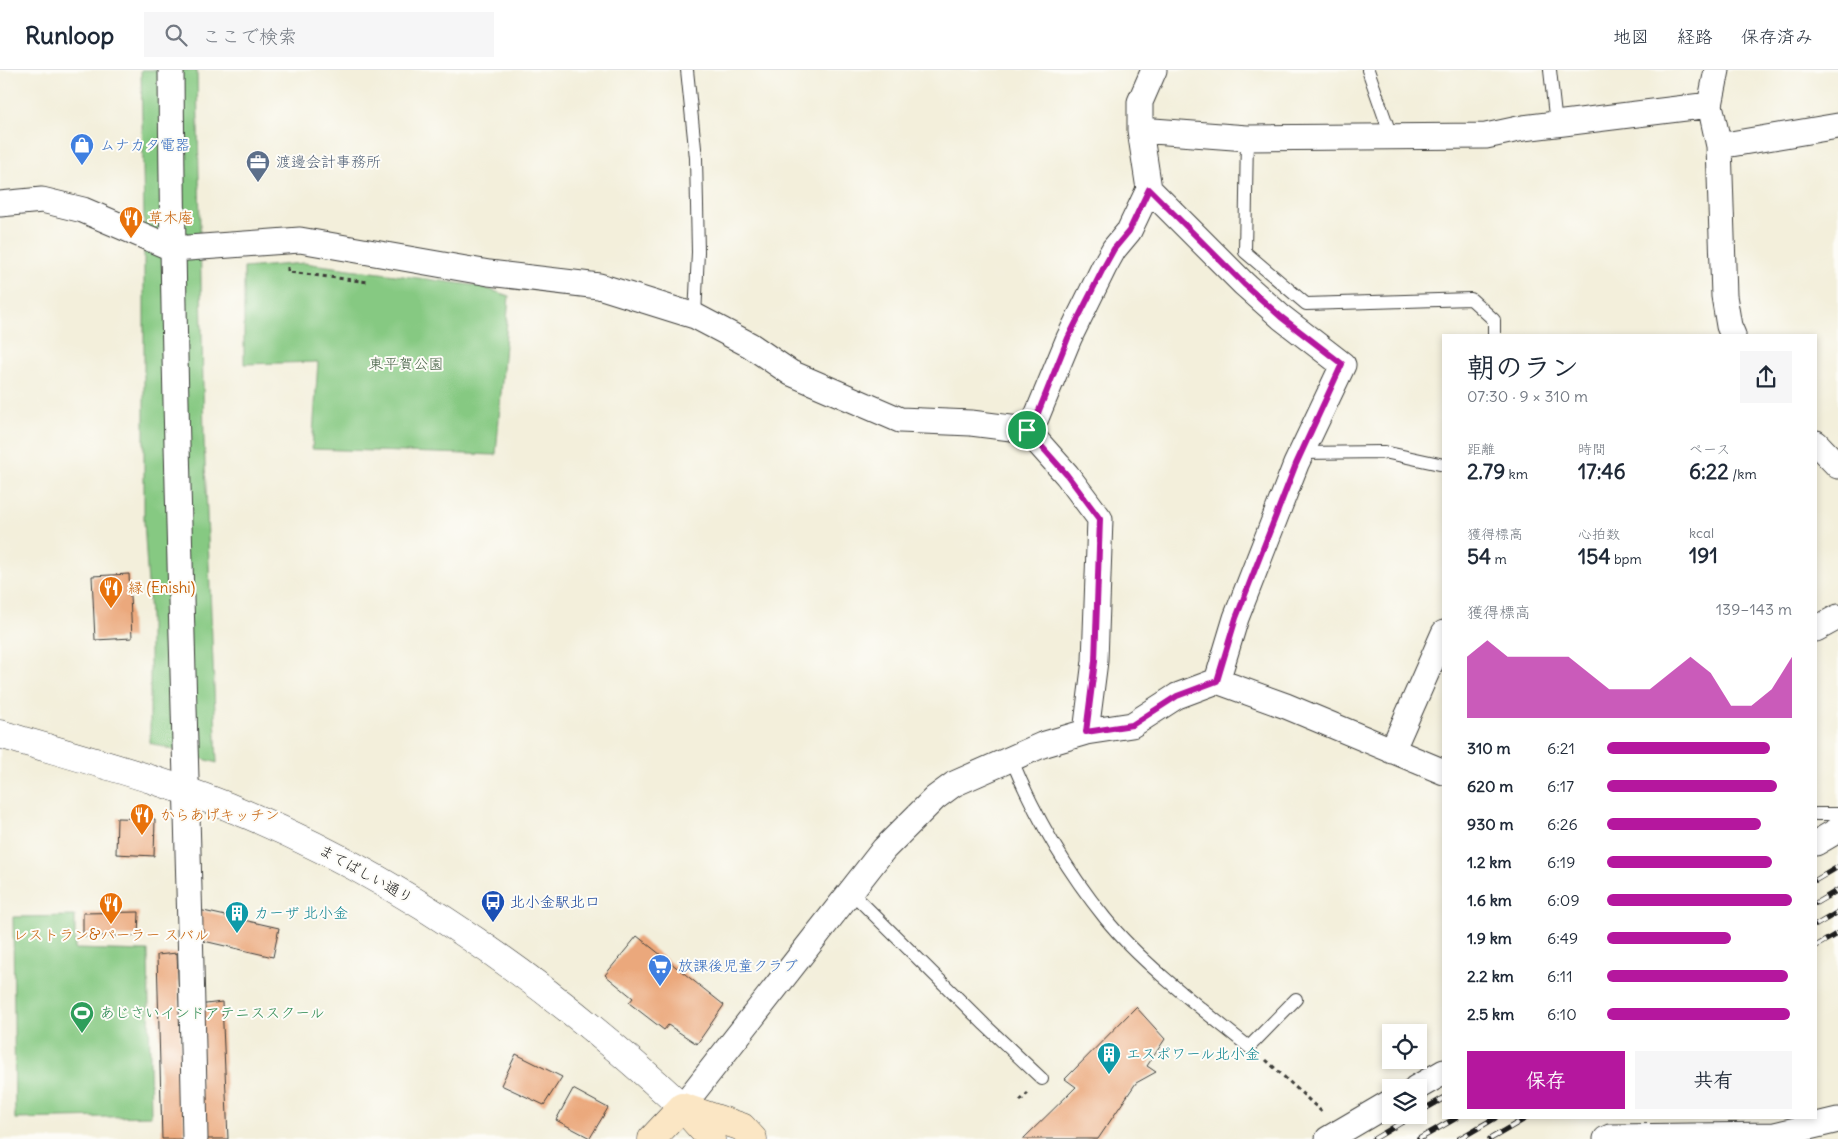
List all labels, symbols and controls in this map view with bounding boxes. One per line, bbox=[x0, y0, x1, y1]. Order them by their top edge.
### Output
search box bbox=[144, 12, 494, 57]
text: Runloop bbox=[25, 20, 114, 50]
icon: search bbox=[162, 21, 190, 49]
text: ここで検索 bbox=[202, 24, 297, 48]
text: 地図 bbox=[1613, 25, 1649, 48]
text: 経路 bbox=[1677, 25, 1713, 48]
text: 保存済み bbox=[1741, 25, 1813, 48]
shop icon: ムナカタ電器 bbox=[69, 132, 95, 166]
place label: ムナカタ電器 bbox=[100, 135, 190, 154]
office icon: 渡邊会計事務所 bbox=[245, 149, 271, 183]
place label: 渡邊会計事務所 bbox=[276, 152, 381, 171]
restaurant icon: 草木庵 bbox=[118, 205, 144, 239]
place label: 草木庵 bbox=[148, 208, 193, 227]
text: 朝のラン bbox=[1467, 349, 1579, 385]
button: share bbox=[1740, 351, 1792, 403]
park label: 東平賀公園 bbox=[368, 354, 444, 373]
text: 07:30 · 9 × 310 m bbox=[1467, 386, 1588, 406]
pin bbox=[1006, 409, 1048, 451]
icon: arrive bbox=[1013, 416, 1041, 444]
text: 距離 bbox=[1467, 440, 1495, 458]
text: 時間 bbox=[1578, 440, 1606, 458]
text: ペース bbox=[1689, 440, 1730, 458]
text: 2.79 bbox=[1467, 458, 1505, 485]
text: 17:46 bbox=[1578, 458, 1626, 485]
text: 6:22 bbox=[1689, 458, 1729, 485]
text: km bbox=[1505, 465, 1528, 483]
text: /km bbox=[1729, 465, 1757, 483]
text: kcal bbox=[1689, 524, 1714, 542]
text: 獲得標高 bbox=[1467, 525, 1523, 543]
text: 心拍数 bbox=[1578, 525, 1620, 543]
text: 191 bbox=[1689, 542, 1718, 569]
text: 54 bbox=[1467, 543, 1491, 570]
text: 154 bbox=[1578, 543, 1611, 570]
text: m bbox=[1491, 550, 1507, 568]
text: bpm bbox=[1611, 550, 1642, 568]
restaurant icon: 縁 (Enishi) bbox=[98, 575, 124, 609]
place label: 縁 (Enishi) bbox=[128, 578, 195, 597]
text: 139–143 m bbox=[1716, 599, 1792, 619]
text: 獲得標高 bbox=[1467, 602, 1531, 622]
text: 310 m bbox=[1467, 738, 1511, 758]
text: 6:21 bbox=[1547, 738, 1575, 758]
text: 620 m bbox=[1467, 776, 1513, 796]
text: 6:17 bbox=[1547, 776, 1574, 796]
restaurant icon: からあげキッチン bbox=[129, 802, 155, 836]
place label: からあげキッチン bbox=[160, 805, 280, 824]
text: 930 m bbox=[1467, 814, 1514, 834]
text: 6:26 bbox=[1547, 814, 1578, 834]
street label: まてばしい通り bbox=[316, 840, 417, 907]
text: 1.2 km bbox=[1467, 852, 1511, 872]
text: 6:19 bbox=[1547, 852, 1575, 872]
bus stop icon: 北小金駅北口 bbox=[480, 889, 506, 923]
text: 1.6 km bbox=[1467, 890, 1512, 910]
text: 6:09 bbox=[1547, 890, 1580, 910]
restaurant icon: レストラン&パーラー スバル bbox=[98, 891, 124, 925]
place label: 北小金駅北口 bbox=[510, 892, 600, 911]
building icon: カーザ 北小金 bbox=[224, 900, 250, 934]
place label: カーザ 北小金 bbox=[254, 903, 348, 922]
place label: レストラン&パーラー スバル bbox=[13, 925, 209, 944]
text: 1.9 km bbox=[1467, 928, 1512, 948]
text: 6:49 bbox=[1547, 928, 1578, 948]
supermarket icon: 放課後児童クラブ bbox=[647, 953, 673, 987]
place label: 放課後児童クラブ bbox=[678, 956, 798, 975]
text: 2.2 km bbox=[1467, 966, 1514, 986]
text: 6:11 bbox=[1547, 966, 1573, 986]
sports icon: あじさいインドアテニススクール bbox=[69, 1000, 95, 1034]
place label: あじさいインドアテニススクール bbox=[100, 1003, 324, 1022]
text: 2.5 km bbox=[1467, 1004, 1514, 1024]
text: 6:10 bbox=[1547, 1004, 1577, 1024]
map controls bbox=[1382, 1024, 1427, 1124]
button: locate bbox=[1382, 1024, 1427, 1069]
building icon: エスポワール北小金 bbox=[1096, 1041, 1122, 1075]
place label: エスポワール北小金 bbox=[1126, 1044, 1260, 1063]
button: 保存 bbox=[1467, 1051, 1625, 1109]
button: 共有 bbox=[1635, 1051, 1792, 1109]
button: layers bbox=[1382, 1079, 1427, 1124]

